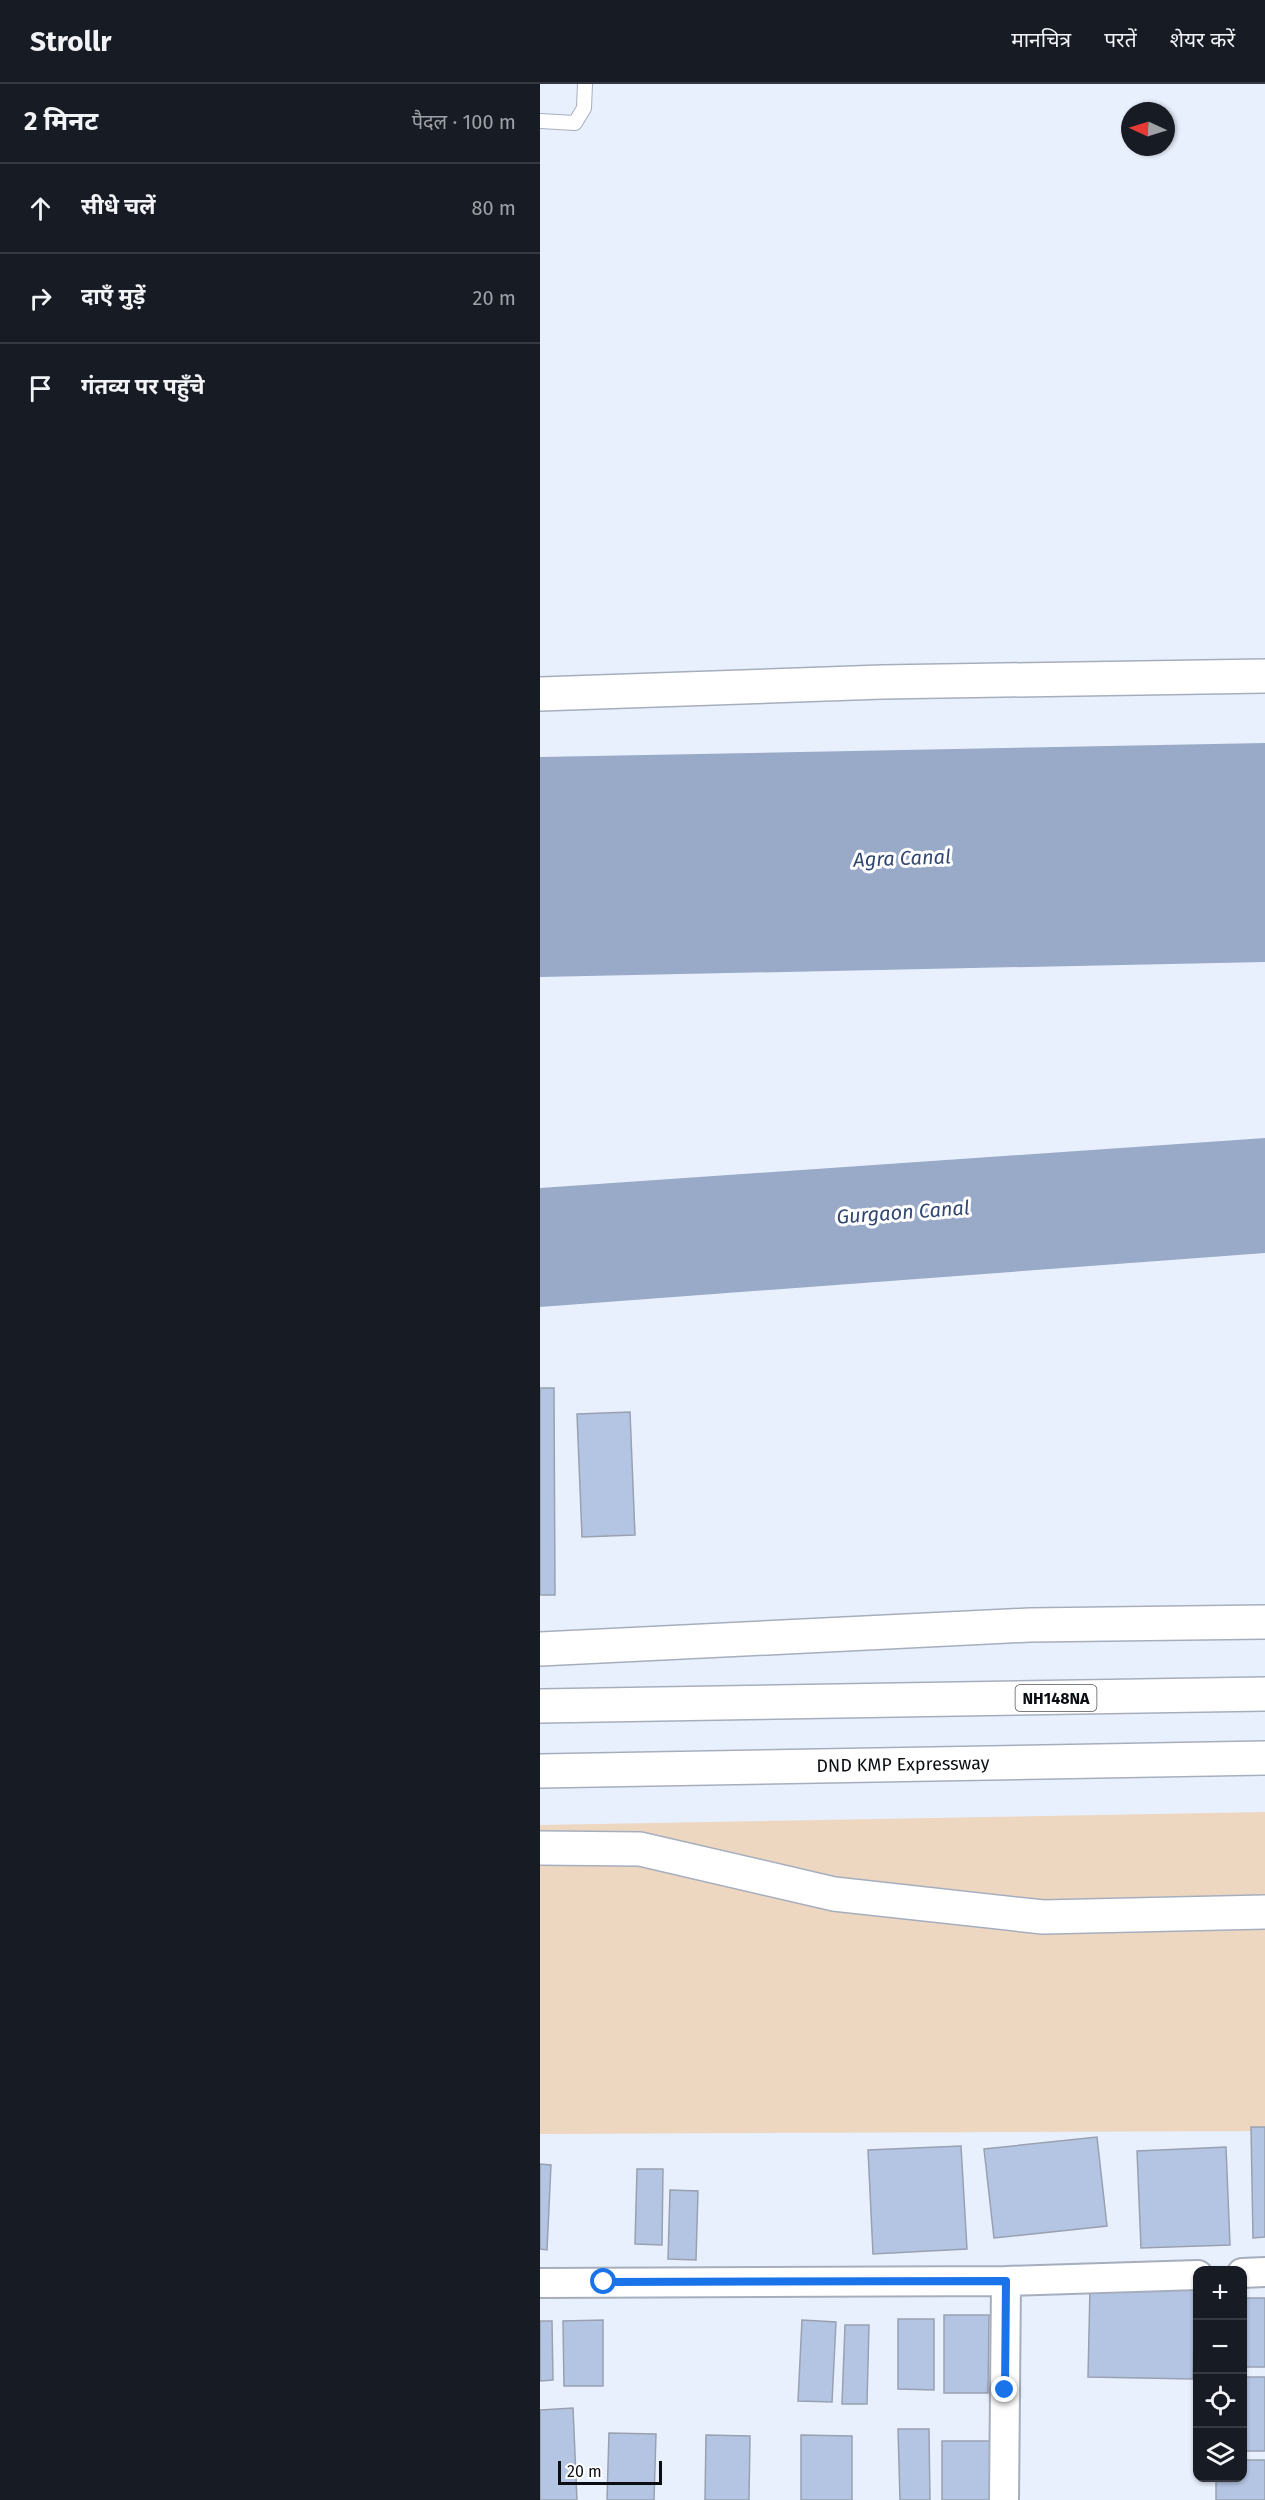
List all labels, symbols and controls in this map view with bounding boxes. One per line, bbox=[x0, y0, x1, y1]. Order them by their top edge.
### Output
text: Strollr bbox=[30, 25, 111, 58]
text: मानचित्र bbox=[1011, 27, 1071, 53]
text: परतें bbox=[1104, 27, 1137, 53]
text: शेयर करें bbox=[1170, 27, 1235, 53]
north arrow bbox=[1121, 102, 1175, 156]
text: 2 मिनट bbox=[24, 106, 98, 137]
text: पैदल · 100 m bbox=[412, 110, 516, 134]
icon: ahead bbox=[24, 192, 57, 225]
text: सीधे चलें bbox=[81, 193, 156, 220]
text: 80 m bbox=[471, 196, 516, 220]
icon: right bbox=[24, 282, 57, 315]
text: दाएँ मुड़ें bbox=[81, 283, 145, 310]
text: 20 m bbox=[473, 286, 516, 310]
icon: arrive bbox=[24, 372, 57, 405]
text: गंतव्य पर पहुँचे bbox=[81, 373, 205, 400]
water label: Agra Canal bbox=[852, 844, 951, 872]
water label: Gurgaon Canal bbox=[836, 1195, 970, 1229]
road number: NH148NA bbox=[1016, 1685, 1096, 1711]
street label: DND KMP Expressway bbox=[816, 1752, 990, 1777]
map controls bbox=[1193, 2266, 1247, 2482]
button: + bbox=[1193, 2266, 1247, 2320]
route start bbox=[590, 2268, 616, 2294]
button: − bbox=[1193, 2320, 1247, 2374]
button: locate bbox=[1193, 2374, 1247, 2428]
route end bbox=[991, 2376, 1017, 2402]
button: layers bbox=[1193, 2428, 1247, 2482]
scale bar bbox=[558, 2458, 662, 2486]
text: 20 m bbox=[567, 2462, 602, 2481]

